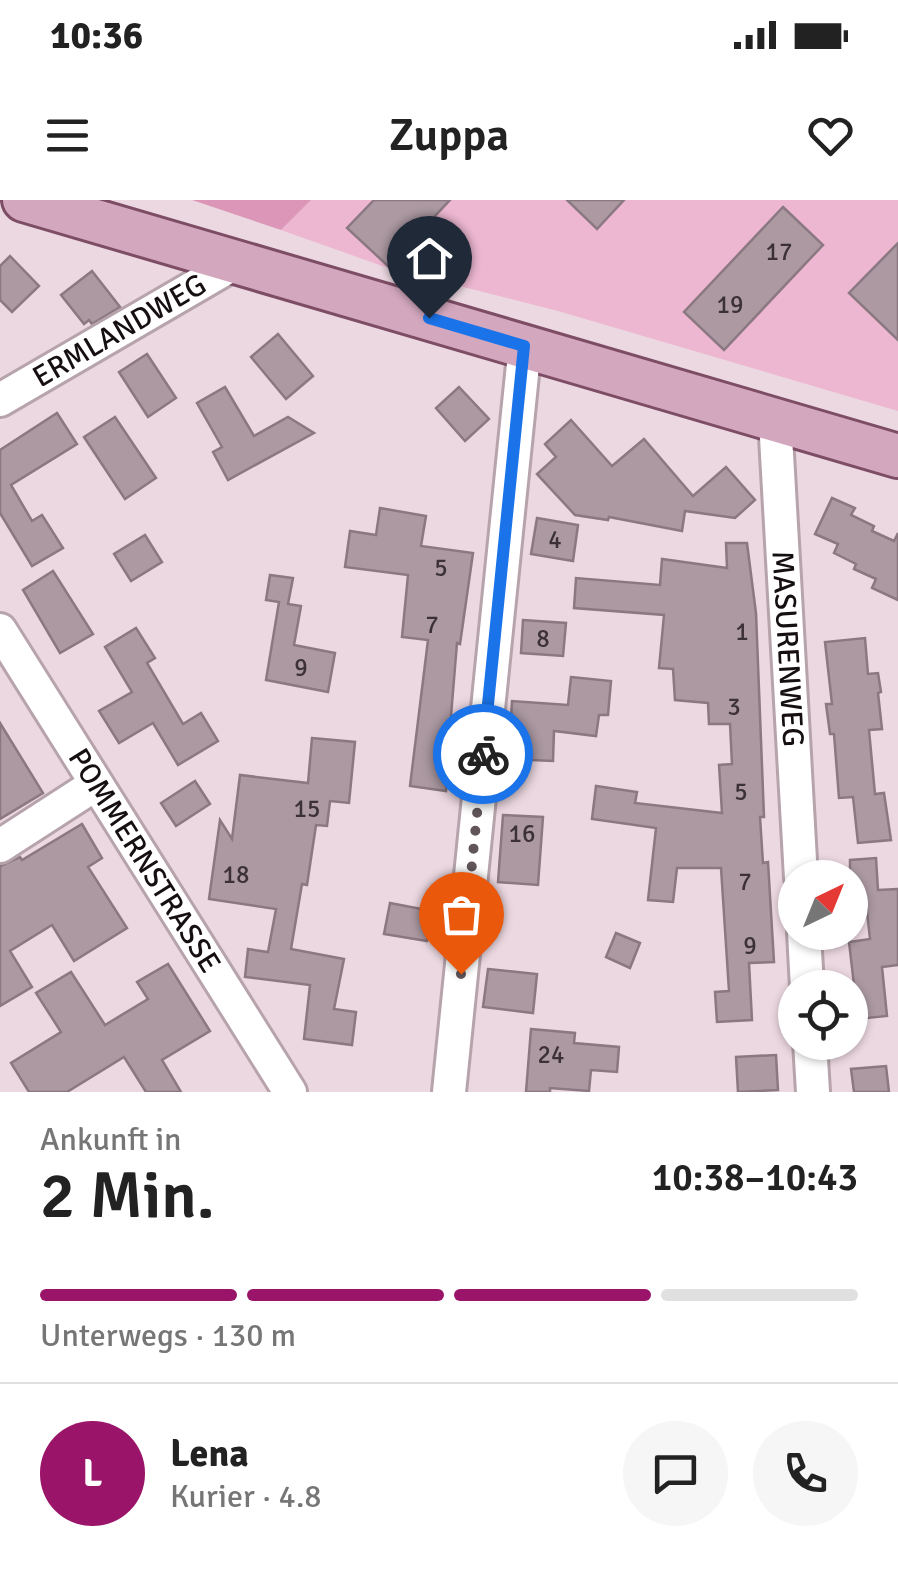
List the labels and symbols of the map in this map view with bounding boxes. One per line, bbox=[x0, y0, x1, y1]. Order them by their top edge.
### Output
pin bbox=[387, 216, 472, 319]
house number: 17 bbox=[765, 236, 793, 267]
street label: ERMLANDWEG bbox=[26, 266, 213, 395]
house number: 19 bbox=[716, 289, 744, 320]
house number: 4 bbox=[548, 524, 562, 555]
street label: MASURENWEG bbox=[764, 550, 812, 748]
house number: 5 bbox=[434, 552, 448, 583]
house number: 7 bbox=[425, 609, 439, 640]
house number: 1 bbox=[735, 616, 749, 647]
house number: 8 bbox=[536, 623, 550, 654]
house number: 9 bbox=[294, 652, 308, 683]
house number: 3 bbox=[727, 691, 741, 722]
courier bbox=[433, 704, 533, 804]
street label: POMMERNSTRASSE bbox=[60, 741, 229, 979]
house number: 5 bbox=[734, 776, 748, 807]
house number: 15 bbox=[293, 793, 321, 824]
house number: 16 bbox=[508, 818, 536, 849]
house number: 18 bbox=[222, 859, 250, 890]
north arrow bbox=[778, 860, 868, 950]
house number: 7 bbox=[738, 866, 752, 897]
pin bbox=[419, 872, 504, 975]
house number: 9 bbox=[743, 930, 757, 961]
house number: 24 bbox=[537, 1039, 565, 1070]

